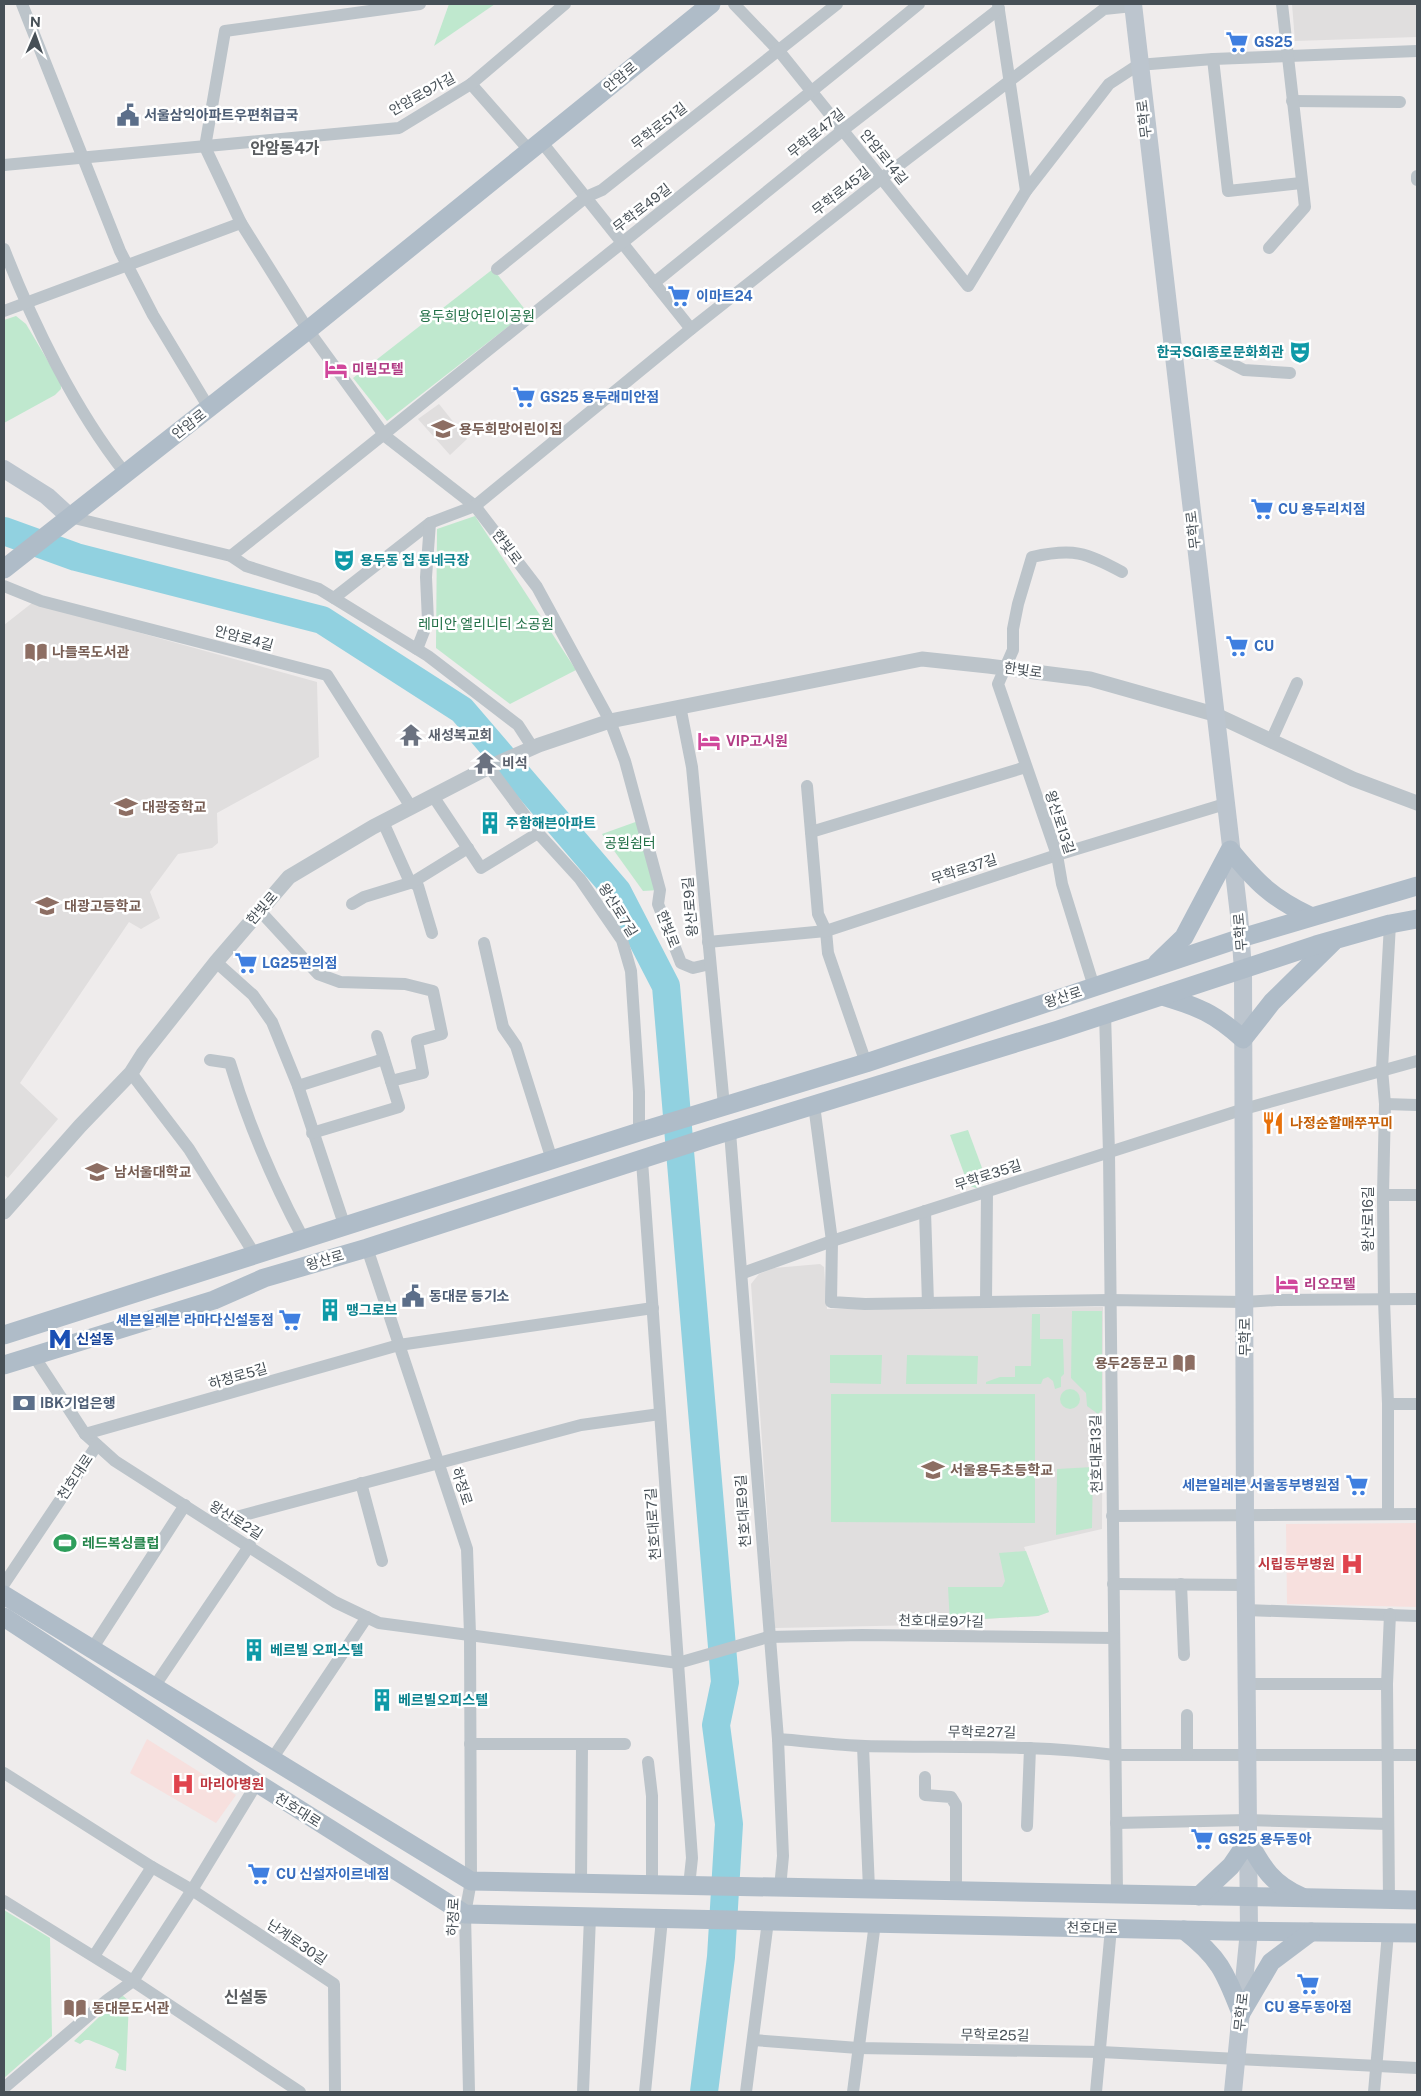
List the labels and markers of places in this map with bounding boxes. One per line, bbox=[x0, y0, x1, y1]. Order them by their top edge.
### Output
supermarket icon: GS25 bbox=[1224, 29, 1250, 55]
place label: GS25 bbox=[1254, 34, 1293, 50]
public building icon: 서울삼익아파트우편취급국 bbox=[115, 102, 141, 128]
place label: 서울삼익아파트우편취급국 bbox=[144, 107, 299, 123]
supermarket icon: 이마트24 bbox=[666, 283, 692, 309]
place label: 이마트24 bbox=[696, 288, 753, 304]
theatre icon: 한국SGI종로문화회관 bbox=[1287, 339, 1313, 365]
place label: 한국SGI종로문화회관 bbox=[1156, 344, 1284, 360]
hotel icon: 미림모텔 bbox=[323, 356, 349, 382]
place label: 미림모텔 bbox=[352, 361, 404, 377]
supermarket icon: GS25 용두래미안점 bbox=[511, 384, 537, 410]
place label: GS25 용두래미안점 bbox=[540, 389, 659, 405]
school or university icon: 용두희망어린이집 bbox=[430, 416, 456, 442]
place label: 용두희망어린이집 bbox=[459, 421, 562, 437]
supermarket icon: CU 용두리치점 bbox=[1249, 496, 1275, 522]
place label: CU 용두리치점 bbox=[1278, 501, 1366, 517]
theatre icon: 용두동 집 동네극장 bbox=[331, 547, 357, 573]
place label: 용두동 집 동네극장 bbox=[360, 552, 469, 568]
supermarket icon: CU bbox=[1224, 633, 1250, 659]
place label: CU bbox=[1254, 638, 1274, 654]
library icon: 나들목도서관 bbox=[23, 639, 49, 665]
place label: 나들목도서관 bbox=[52, 644, 129, 660]
temple icon: 새성복교회 bbox=[398, 722, 424, 748]
place label: 새성복교회 bbox=[428, 727, 492, 743]
hotel icon: VIP고시원 bbox=[696, 728, 722, 754]
place label: VIP고시원 bbox=[726, 733, 788, 749]
temple icon: 비석 bbox=[472, 750, 498, 776]
place label: 비석 bbox=[502, 755, 528, 771]
school or university icon: 대광중학교 bbox=[113, 794, 139, 820]
place label: 대광중학교 bbox=[142, 799, 207, 815]
building icon: 주함해븐아파트 bbox=[477, 810, 503, 836]
place label: 주함해븐아파트 bbox=[506, 815, 596, 831]
school or university icon: 대광고등학교 bbox=[34, 893, 60, 919]
place label: 대광고등학교 bbox=[64, 898, 141, 914]
supermarket icon: LG25편의점 bbox=[233, 950, 259, 976]
place label: LG25편의점 bbox=[262, 955, 337, 971]
restaurant icon: 나정순할매쭈꾸미 bbox=[1260, 1110, 1286, 1136]
place label: 나정순할매쭈꾸미 bbox=[1290, 1115, 1393, 1131]
school or university icon: 남서울대학교 bbox=[84, 1159, 110, 1185]
place label: 남서울대학교 bbox=[114, 1164, 191, 1180]
hotel icon: 리오모텔 bbox=[1274, 1271, 1300, 1297]
place label: 리오모텔 bbox=[1304, 1276, 1356, 1292]
public building icon: 동대문 등기소 bbox=[400, 1283, 426, 1309]
place label: 동대문 등기소 bbox=[429, 1288, 510, 1304]
building icon: 맹그로브 bbox=[317, 1297, 343, 1323]
place label: 맹그로브 bbox=[346, 1302, 398, 1318]
supermarket icon: 세븐일레븐 라마다신설동점 bbox=[277, 1307, 303, 1333]
place label: 세븐일레븐 라마다신설동점 bbox=[116, 1312, 274, 1328]
metro station icon: 신설동 bbox=[47, 1326, 73, 1352]
place label: 신설동 bbox=[76, 1331, 115, 1347]
library icon: 용두2동문고 bbox=[1171, 1350, 1197, 1376]
place label: 용두2동문고 bbox=[1095, 1355, 1168, 1371]
bank icon: IBK기업은행 bbox=[11, 1390, 37, 1416]
place label: IBK기업은행 bbox=[40, 1395, 116, 1411]
school or university icon: 서울용두초등학교 bbox=[920, 1457, 946, 1483]
place label: 서울용두초등학교 bbox=[950, 1462, 1053, 1478]
supermarket icon: 세븐일레븐 서울동부병원점 bbox=[1344, 1472, 1370, 1498]
place label: 세븐일레븐 서울동부병원점 bbox=[1182, 1477, 1340, 1493]
sports icon: 레드복싱클럽 bbox=[52, 1530, 78, 1556]
place label: 레드복싱클럽 bbox=[82, 1535, 159, 1551]
hospital icon: 시립동부병원 bbox=[1339, 1551, 1365, 1577]
place label: 시립동부병원 bbox=[1258, 1556, 1335, 1572]
building icon: 베르빌 오피스텔 bbox=[241, 1637, 267, 1663]
place label: 베르빌 오피스텔 bbox=[270, 1642, 363, 1658]
building icon: 베르빌오피스텔 bbox=[369, 1687, 395, 1713]
place label: 베르빌오피스텔 bbox=[398, 1692, 488, 1708]
hospital icon: 마리아병원 bbox=[170, 1771, 196, 1797]
place label: 마리아병원 bbox=[200, 1776, 264, 1792]
supermarket icon: GS25 용두동아 bbox=[1189, 1826, 1215, 1852]
place label: GS25 용두동아 bbox=[1218, 1831, 1311, 1847]
supermarket icon: CU 신설자이르네점 bbox=[246, 1861, 272, 1887]
place label: CU 신설자이르네점 bbox=[276, 1866, 390, 1882]
supermarket icon: CU 용두동아점 bbox=[1295, 1971, 1321, 1997]
library icon: 동대문도서관 bbox=[62, 1995, 88, 2021]
place label: CU 용두동아점 bbox=[1264, 1999, 1352, 2015]
place label: 동대문도서관 bbox=[92, 2000, 169, 2016]

